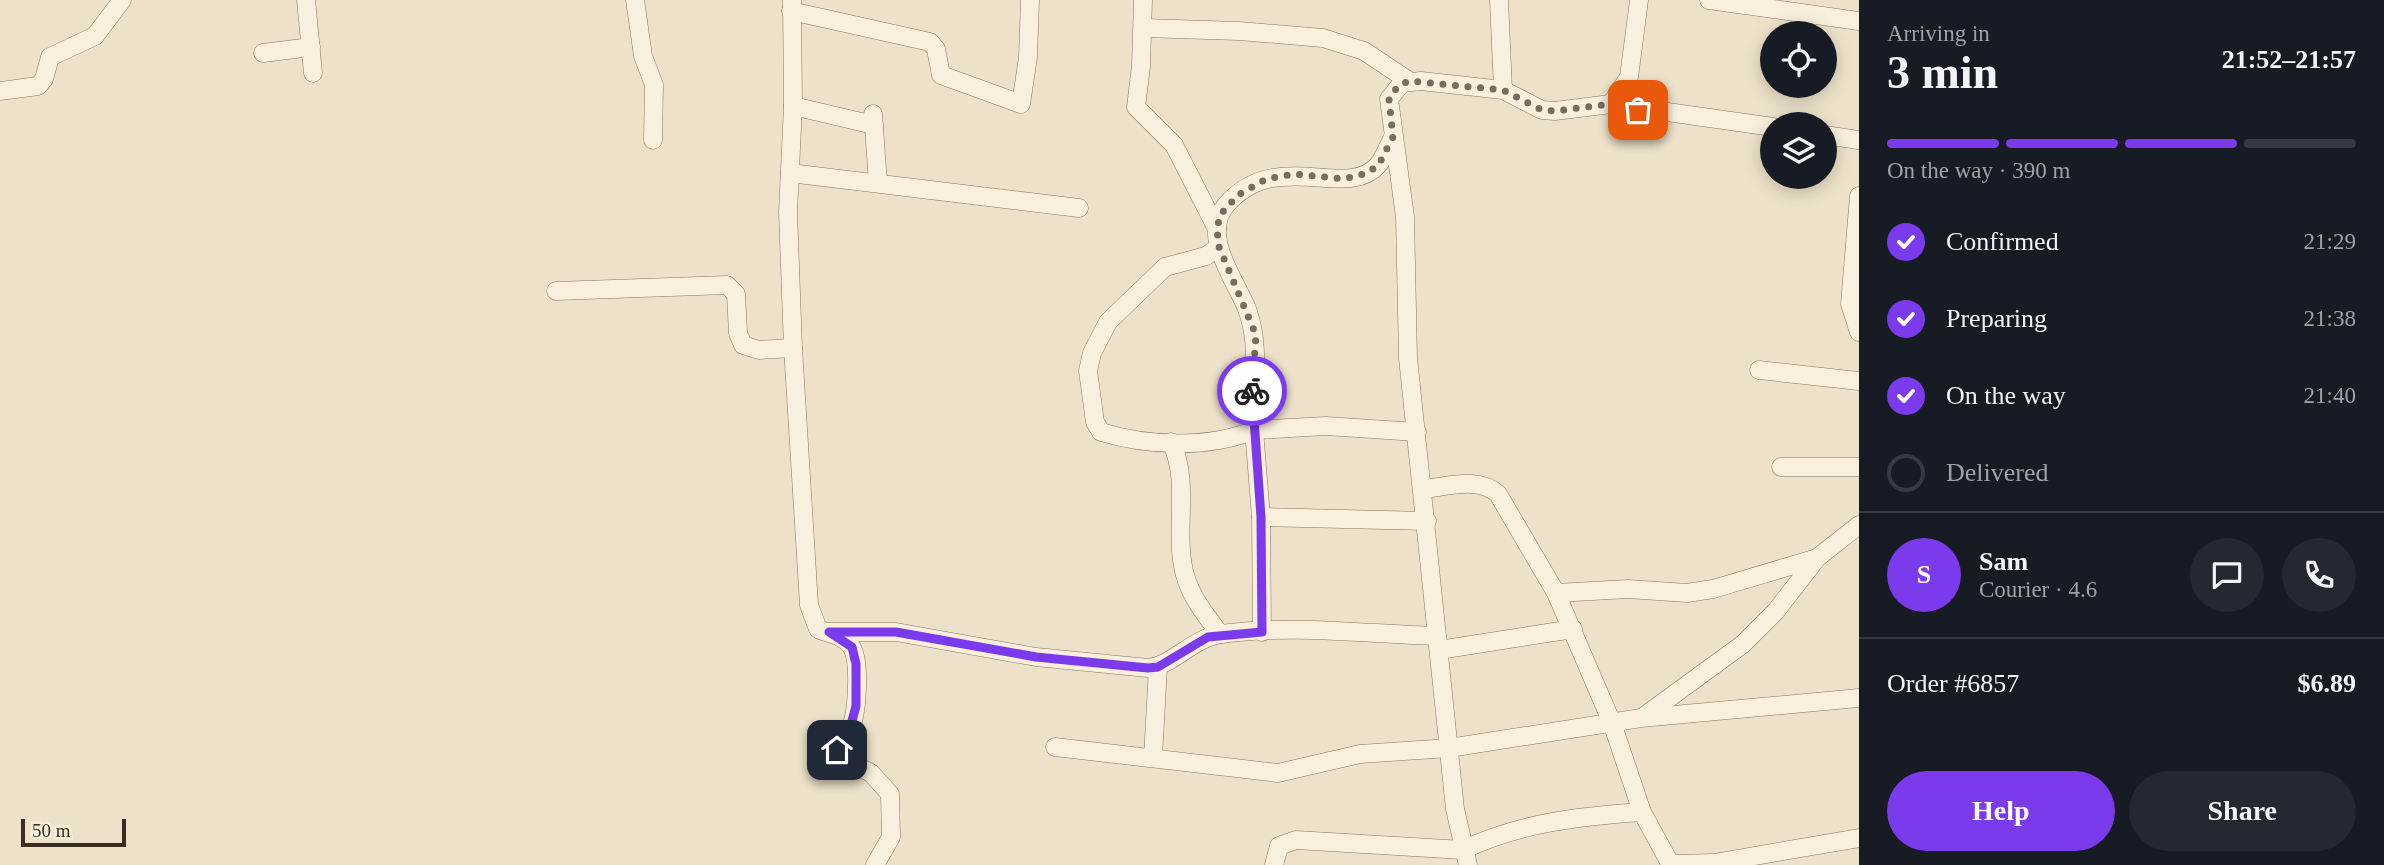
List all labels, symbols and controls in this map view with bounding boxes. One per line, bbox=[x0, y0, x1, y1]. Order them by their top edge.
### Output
map controls bbox=[1760, 21, 1837, 189]
button: locate bbox=[1760, 21, 1837, 98]
text: Arriving in bbox=[1887, 21, 1990, 46]
text: 21:52–21:57 bbox=[2222, 45, 2356, 74]
text: 3 min bbox=[1887, 47, 1998, 98]
pin bbox=[1608, 80, 1668, 140]
icon: bag bbox=[1619, 91, 1657, 129]
button: layers bbox=[1760, 112, 1837, 189]
text: On the way · 390 m bbox=[1887, 158, 2070, 183]
icon: check bbox=[1887, 223, 1925, 261]
text: Confirmed bbox=[1946, 227, 2059, 256]
text: 21:29 bbox=[2304, 229, 2356, 254]
icon: check bbox=[1887, 300, 1925, 338]
text: Preparing bbox=[1946, 304, 2047, 333]
text: 21:38 bbox=[2304, 306, 2356, 331]
courier bbox=[1217, 356, 1287, 426]
icon: bike bbox=[1233, 372, 1271, 410]
icon: check bbox=[1887, 377, 1925, 415]
text: On the way bbox=[1946, 381, 2066, 410]
text: 21:40 bbox=[2304, 383, 2356, 408]
text: Delivered bbox=[1946, 458, 2049, 487]
button: chat bbox=[2190, 538, 2264, 612]
button: phone bbox=[2282, 538, 2356, 612]
text: Sam bbox=[1979, 547, 2028, 576]
text: S bbox=[1917, 560, 1931, 589]
text: Courier · 4.6 bbox=[1979, 577, 2097, 602]
text: Order #6857 bbox=[1887, 669, 2019, 698]
text: $6.89 bbox=[2298, 669, 2356, 698]
pin bbox=[807, 720, 867, 780]
icon: home bbox=[818, 731, 856, 769]
button: Help bbox=[1887, 771, 2115, 851]
button: Share bbox=[2129, 771, 2356, 851]
scale bar bbox=[21, 816, 126, 848]
text: 50 m bbox=[32, 820, 71, 841]

